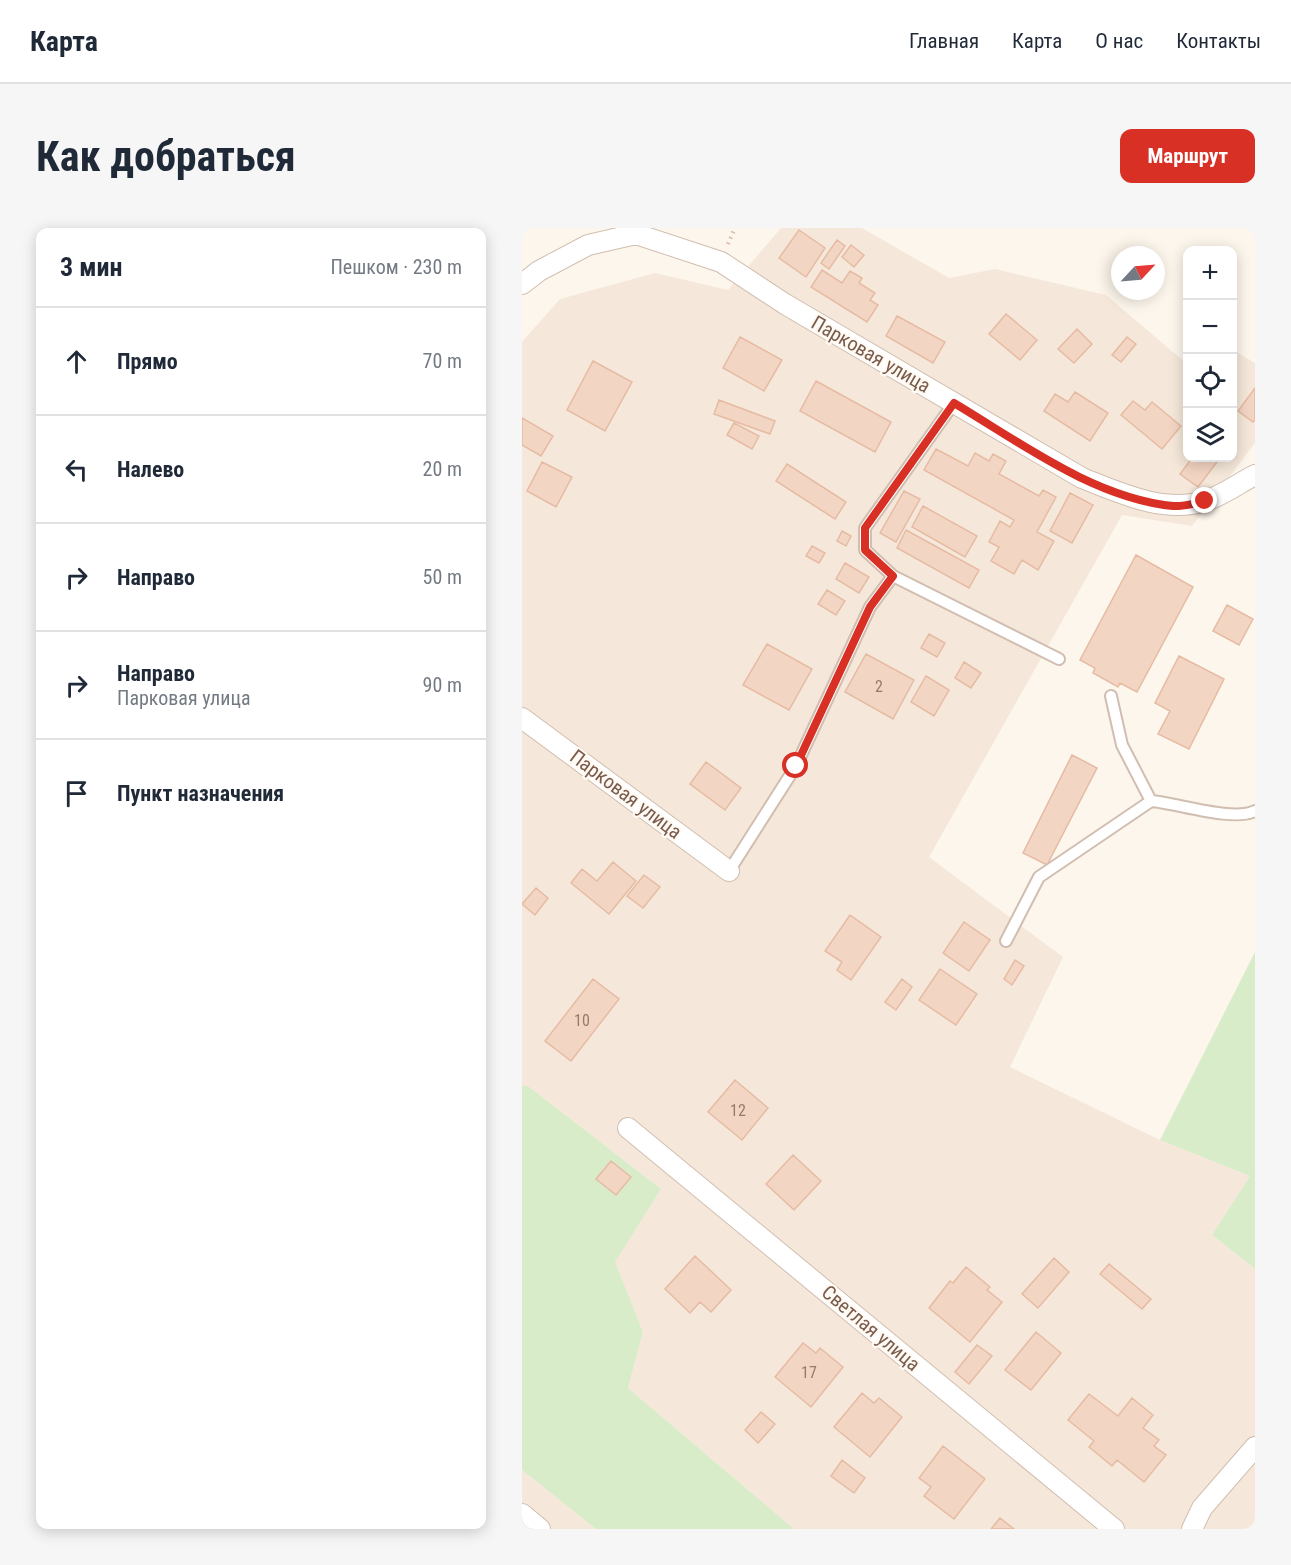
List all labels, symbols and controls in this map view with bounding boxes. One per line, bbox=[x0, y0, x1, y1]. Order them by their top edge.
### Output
text: Карта bbox=[30, 25, 98, 58]
text: Главная bbox=[909, 29, 979, 53]
text: Карта bbox=[1012, 29, 1062, 53]
text: О нас bbox=[1095, 29, 1143, 53]
text: Контакты bbox=[1176, 29, 1261, 53]
button: Маршрут bbox=[1120, 129, 1255, 183]
text: Как добраться bbox=[36, 132, 296, 181]
north arrow bbox=[1111, 246, 1165, 300]
map controls bbox=[1183, 246, 1237, 462]
button: + bbox=[1183, 246, 1237, 300]
text: 3 мин bbox=[60, 252, 122, 282]
text: Пешком · 230 m bbox=[330, 255, 462, 279]
button: − bbox=[1183, 300, 1237, 354]
street label: Парковая улица bbox=[807, 310, 935, 398]
icon: ahead bbox=[60, 345, 93, 378]
text: Прямо bbox=[117, 349, 178, 374]
text: 70 m bbox=[423, 349, 462, 373]
button: locate bbox=[1183, 354, 1237, 408]
button: layers bbox=[1183, 408, 1237, 462]
icon: left bbox=[60, 453, 93, 486]
text: Налево bbox=[117, 457, 184, 482]
text: 20 m bbox=[423, 457, 462, 481]
route end bbox=[1191, 487, 1217, 513]
icon: right bbox=[60, 561, 93, 594]
text: Направо bbox=[117, 565, 195, 590]
text: 50 m bbox=[423, 565, 462, 589]
text: Направо bbox=[117, 661, 195, 686]
icon: right bbox=[60, 669, 93, 702]
text: 90 m bbox=[423, 673, 462, 697]
house number: 2 bbox=[875, 677, 883, 696]
text: Парковая улица bbox=[117, 686, 251, 710]
street label: Парковая улица bbox=[565, 744, 687, 844]
route start bbox=[782, 752, 808, 778]
icon: arrive bbox=[60, 777, 93, 810]
text: Пункт назначения bbox=[117, 781, 284, 806]
house number: 10 bbox=[574, 1011, 590, 1030]
house number: 12 bbox=[730, 1101, 746, 1120]
street label: Светлая улица bbox=[817, 1280, 925, 1376]
house number: 17 bbox=[801, 1363, 817, 1382]

